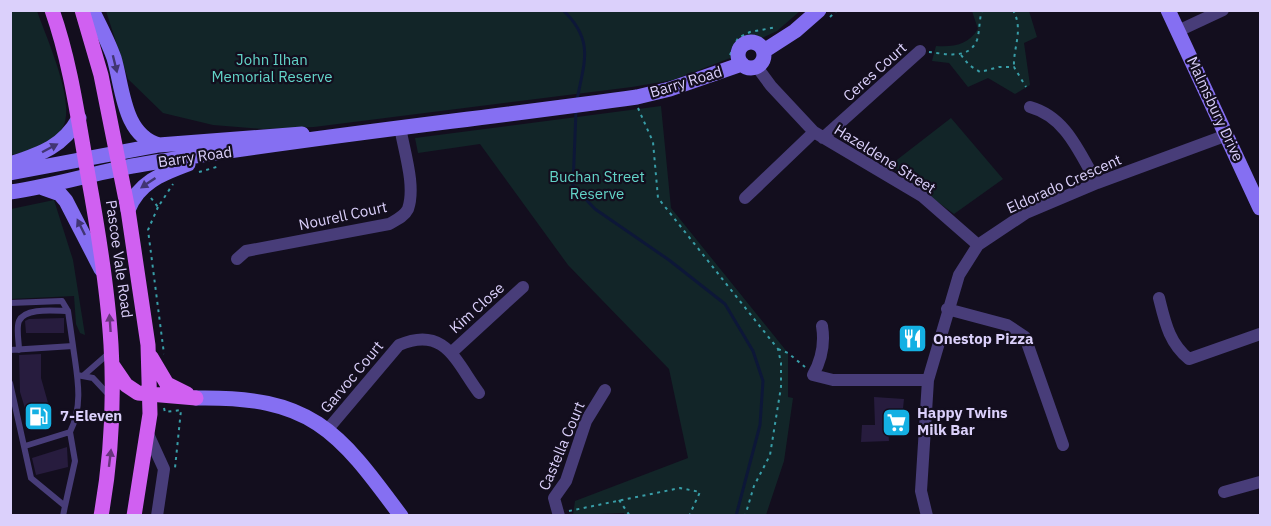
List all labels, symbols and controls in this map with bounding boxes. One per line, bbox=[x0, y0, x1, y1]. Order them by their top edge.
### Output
street label: Ceres Court bbox=[839, 38, 910, 105]
park label: John Ilhan Memorial Reserve bbox=[211, 50, 333, 86]
street label: Malmsbury Drive bbox=[1183, 53, 1248, 164]
one-way arrow bbox=[110, 55, 120, 73]
street label: Barry Road bbox=[647, 62, 724, 101]
street label: Hazeldene Street bbox=[831, 120, 940, 197]
street label: Barry Road bbox=[157, 142, 233, 171]
one-way arrow bbox=[42, 143, 59, 153]
street label: Eldorado Crescent bbox=[1003, 150, 1124, 217]
park label: Buchan Street Reserve bbox=[549, 167, 645, 203]
one-way arrow bbox=[140, 177, 156, 188]
street label: Nourell Court bbox=[297, 197, 389, 234]
street label: Pascoe Vale Road bbox=[102, 199, 137, 319]
one-way arrow bbox=[77, 218, 87, 236]
street label: Kim Close bbox=[445, 278, 508, 337]
one-way arrow bbox=[105, 313, 115, 332]
restaurant icon: Onestop Pizza bbox=[896, 323, 928, 355]
place label: Onestop Pizza bbox=[933, 329, 1034, 348]
street label: Garvoc Court bbox=[316, 337, 387, 416]
street label: Castella Court bbox=[534, 399, 589, 493]
fuel station icon: 7-Eleven bbox=[23, 400, 55, 432]
place label: Happy Twins Milk Bar bbox=[917, 403, 1008, 439]
place label: 7-Eleven bbox=[60, 406, 122, 425]
supermarket icon: Happy Twins Milk Bar bbox=[880, 406, 912, 438]
one-way arrow bbox=[105, 448, 115, 467]

